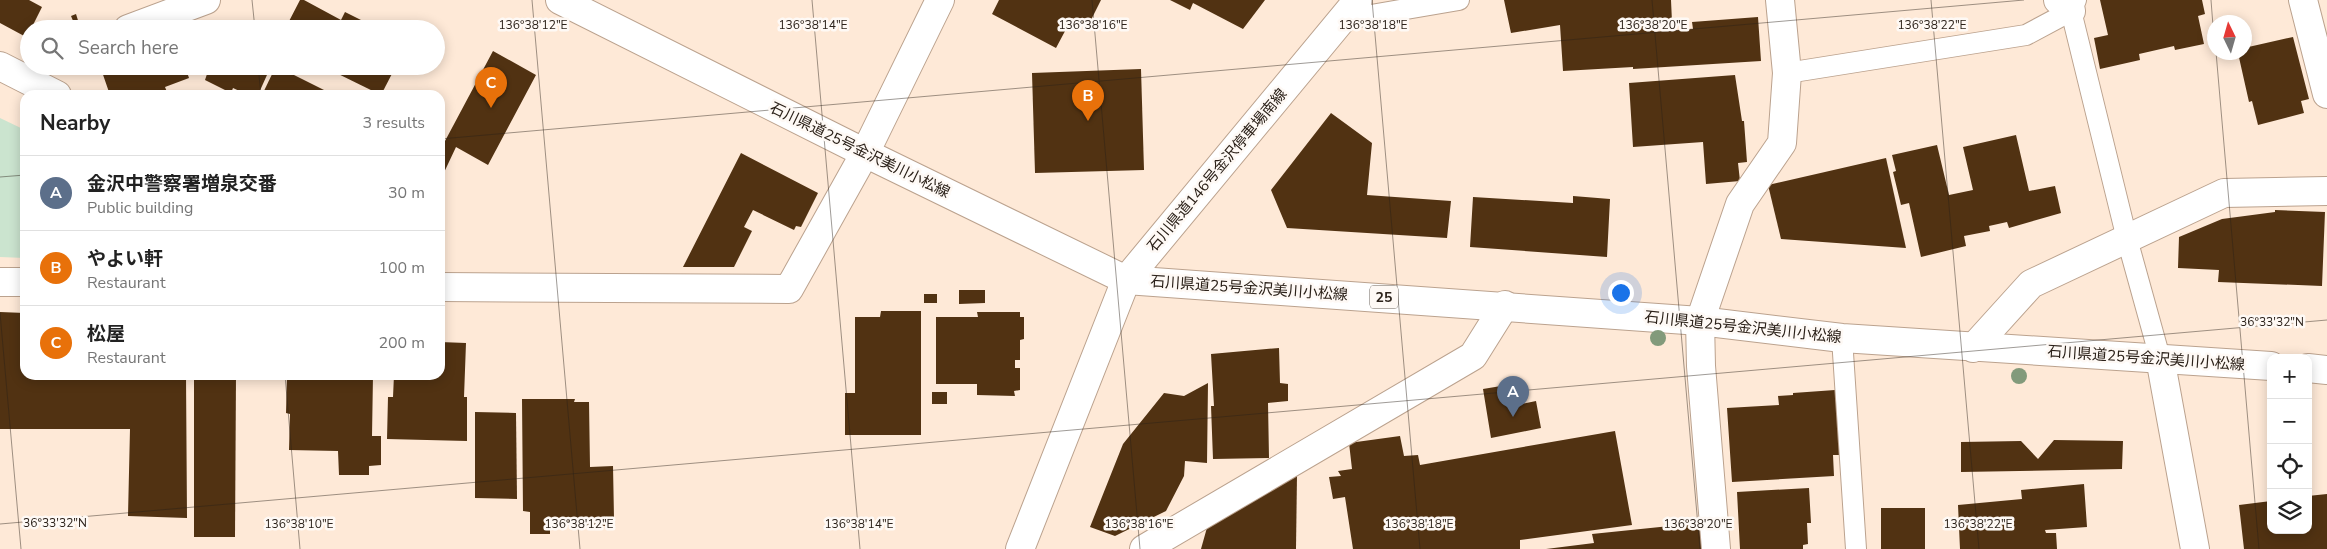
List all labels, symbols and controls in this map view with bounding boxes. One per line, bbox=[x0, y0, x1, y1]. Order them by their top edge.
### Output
north arrow bbox=[2207, 15, 2252, 60]
text: 136°38'12"E bbox=[498, 17, 568, 33]
text: 136°38'14"E bbox=[778, 17, 848, 33]
text: 136°38'16"E bbox=[1058, 17, 1128, 33]
text: 136°38'18"E bbox=[1338, 17, 1408, 33]
text: 136°38'20"E bbox=[1618, 17, 1688, 33]
text: 136°38'22"E bbox=[1897, 17, 1967, 33]
search box bbox=[20, 20, 445, 75]
icon: search bbox=[38, 34, 66, 62]
text: Search here bbox=[78, 35, 179, 61]
pin: C bbox=[475, 67, 507, 108]
pin: B bbox=[1072, 80, 1104, 121]
street label: 石川県道146号金沢停車場南線 bbox=[1143, 84, 1291, 256]
street label: 石川県道25号金沢美川小松線 bbox=[767, 98, 953, 202]
text: Nearby bbox=[40, 109, 110, 137]
text: 3 results bbox=[363, 112, 425, 134]
text: 金沢中警察署増泉交番 bbox=[87, 171, 277, 197]
text: A bbox=[50, 182, 62, 204]
text: 30 m bbox=[388, 182, 425, 204]
text: Public building bbox=[87, 197, 193, 219]
text: やよい軒 bbox=[87, 246, 163, 272]
text: B bbox=[50, 257, 62, 279]
text: 100 m bbox=[378, 257, 425, 279]
street label: 石川県道25号金沢美川小松線 bbox=[1150, 271, 1348, 305]
text: Restaurant bbox=[87, 272, 166, 294]
your location bbox=[1608, 280, 1634, 306]
road number: 25 bbox=[1370, 286, 1398, 308]
street label: 石川県道25号金沢美川小松線 bbox=[1643, 307, 1843, 347]
text: 36°33'32"N bbox=[2240, 314, 2304, 330]
text: 松屋 bbox=[87, 321, 125, 347]
text: C bbox=[51, 332, 61, 354]
text: 200 m bbox=[378, 332, 425, 354]
street label: 石川県道25号金沢美川小松線 bbox=[2047, 341, 2245, 375]
text: Restaurant bbox=[87, 347, 166, 369]
map controls bbox=[2267, 354, 2312, 534]
button: + bbox=[2267, 354, 2312, 399]
pin: A bbox=[1497, 376, 1529, 417]
button: − bbox=[2267, 399, 2312, 444]
button: locate bbox=[2267, 444, 2312, 489]
button: layers bbox=[2267, 489, 2312, 534]
text: 36°33'32"N bbox=[23, 515, 87, 531]
text: 136°38'10"E bbox=[264, 516, 334, 532]
text: 136°38'12"E bbox=[544, 516, 614, 532]
text: 136°38'14"E bbox=[824, 516, 894, 532]
text: 136°38'16"E bbox=[1104, 516, 1174, 532]
text: 136°38'18"E bbox=[1384, 516, 1454, 532]
text: 136°38'20"E bbox=[1663, 516, 1733, 532]
text: 136°38'22"E bbox=[1943, 516, 2013, 532]

